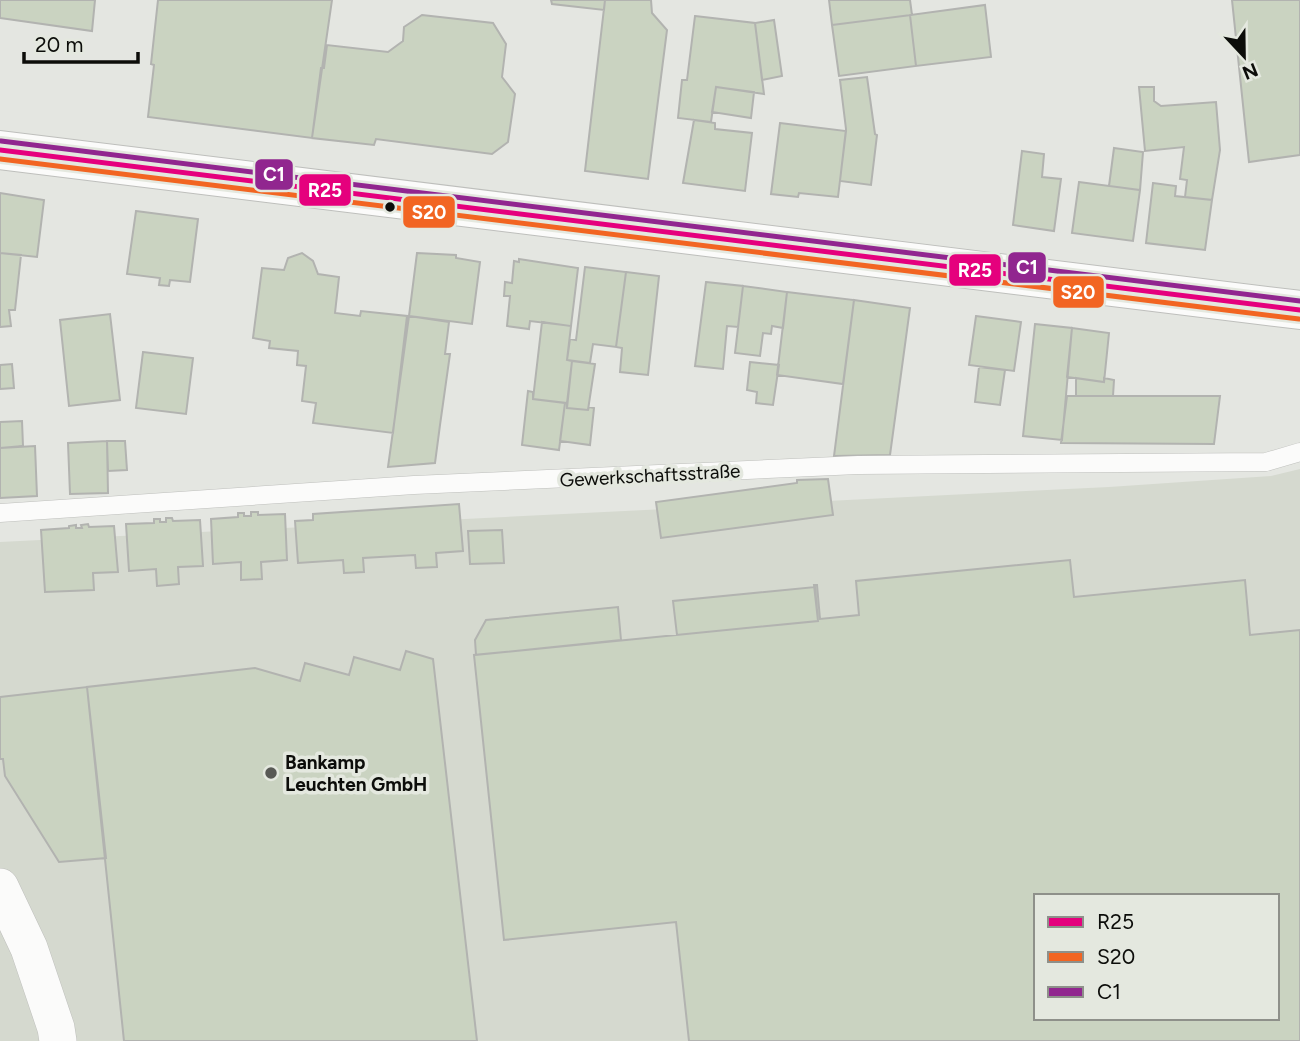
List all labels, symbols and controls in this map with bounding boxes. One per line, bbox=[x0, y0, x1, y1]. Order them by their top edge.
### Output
scale bar bbox=[24, 21, 138, 65]
north arrow bbox=[1209, 21, 1279, 91]
text: 20 m bbox=[35, 32, 83, 57]
text: N bbox=[1239, 58, 1261, 85]
line badge: C1 bbox=[254, 158, 294, 191]
text: C1 bbox=[263, 163, 285, 186]
line badge: R25 bbox=[298, 173, 352, 207]
text: R25 bbox=[308, 179, 342, 202]
line badge: S20 bbox=[402, 195, 456, 229]
unlabelled marker bbox=[383, 200, 397, 214]
text: S20 bbox=[412, 201, 446, 224]
line badge: C1 bbox=[1007, 251, 1047, 284]
line badge: R25 bbox=[948, 253, 1002, 287]
text: C1 bbox=[1016, 256, 1038, 279]
text: R25 bbox=[958, 259, 992, 282]
line badge: S20 bbox=[1052, 275, 1105, 309]
text: S20 bbox=[1061, 281, 1095, 304]
street label: Gewerkschaftsstraße bbox=[559, 459, 741, 492]
place label: Bankamp Leuchten GmbH bbox=[285, 751, 427, 796]
marker: Bankamp Leuchten GmbH bbox=[263, 765, 279, 781]
legend bbox=[1034, 894, 1279, 1020]
text: R25 bbox=[1097, 909, 1134, 934]
text: S20 bbox=[1097, 944, 1135, 969]
text: C1 bbox=[1097, 979, 1121, 1004]

